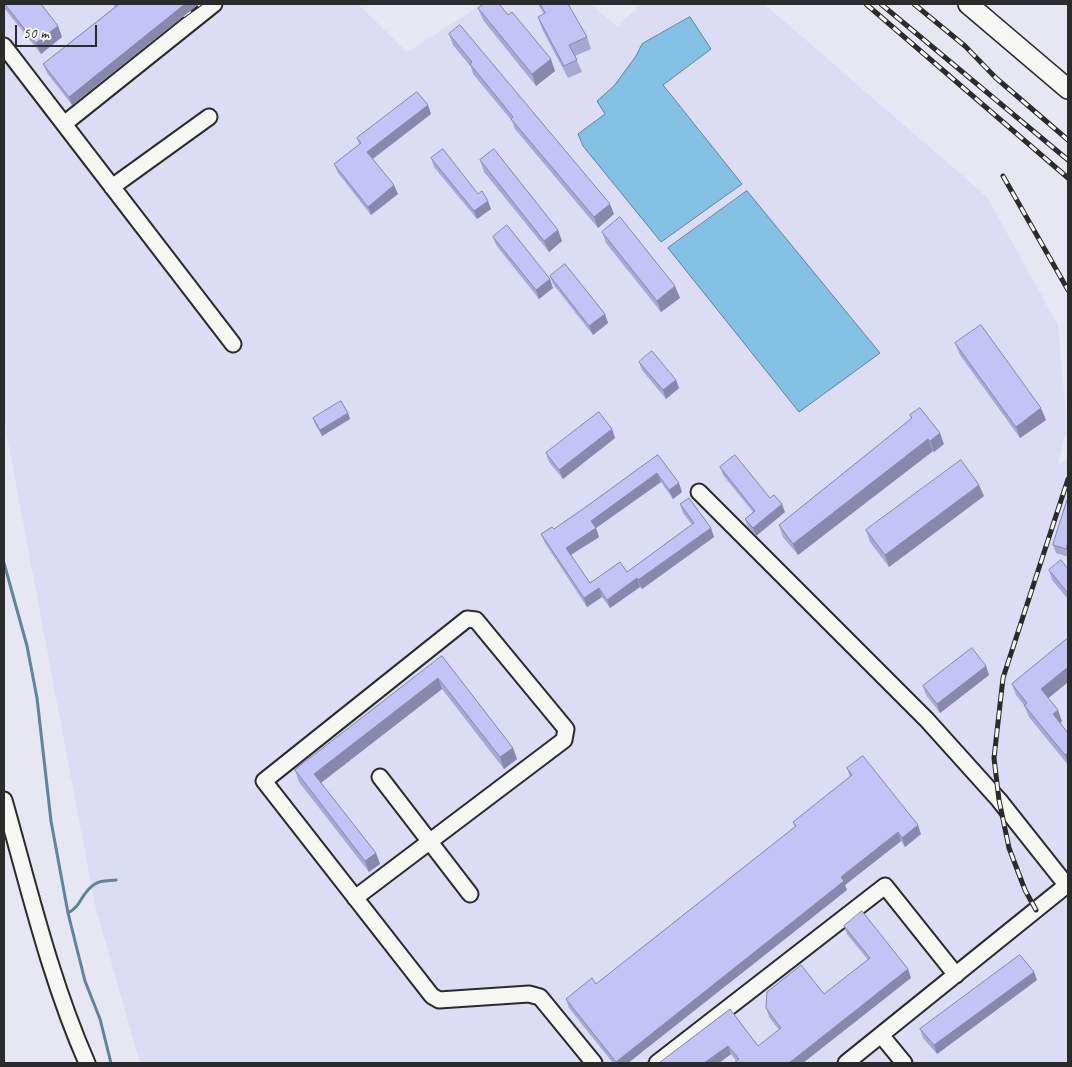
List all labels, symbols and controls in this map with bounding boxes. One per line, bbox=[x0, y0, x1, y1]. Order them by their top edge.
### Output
scale bar bbox=[18, 15, 100, 47]
text: 50 m bbox=[23, 24, 49, 43]

